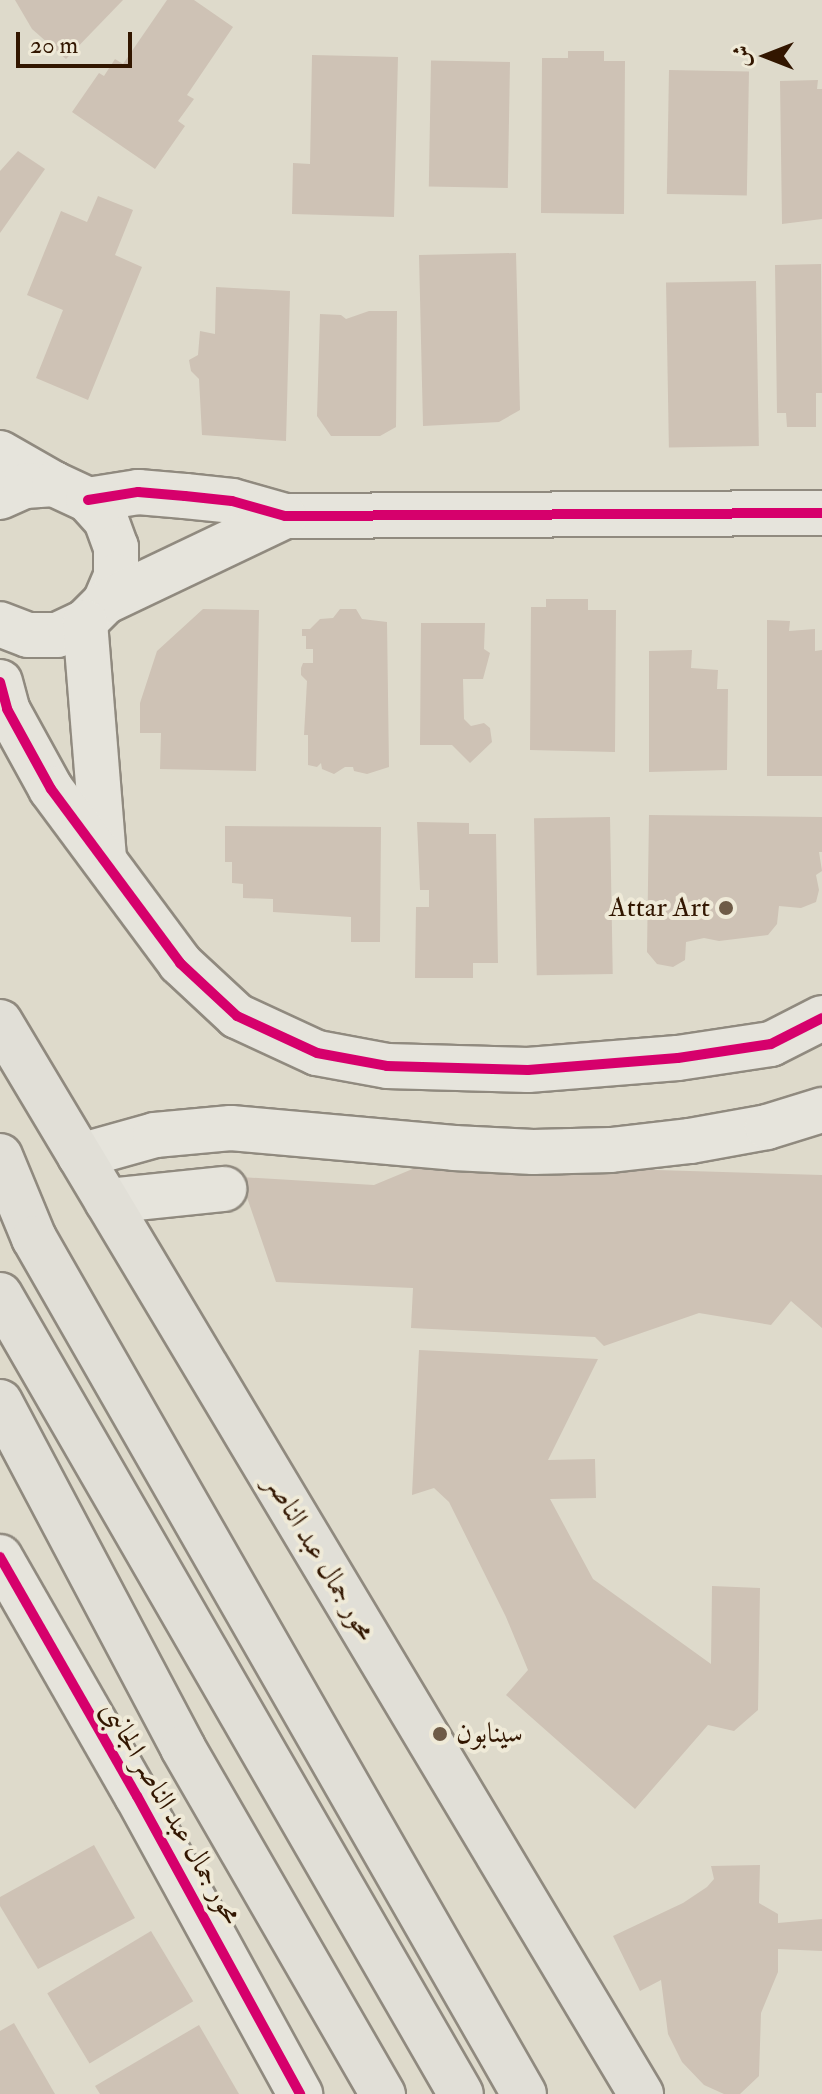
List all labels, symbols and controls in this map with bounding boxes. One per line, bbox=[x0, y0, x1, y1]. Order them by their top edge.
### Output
scale bar bbox=[20, 16, 136, 66]
north arrow bbox=[726, 16, 806, 96]
text: 20 m bbox=[30, 30, 78, 61]
text: ش bbox=[728, 45, 756, 67]
place label: Attar Art bbox=[609, 891, 710, 925]
marker: Attar Art bbox=[717, 899, 735, 917]
street label: محور جمال عبد الناصر bbox=[257, 1469, 383, 1647]
street label: محور جمال عبد الناصر الجانبى bbox=[94, 1696, 248, 1930]
place label: سينابون bbox=[456, 1717, 523, 1751]
marker: سينابون bbox=[431, 1725, 449, 1743]

